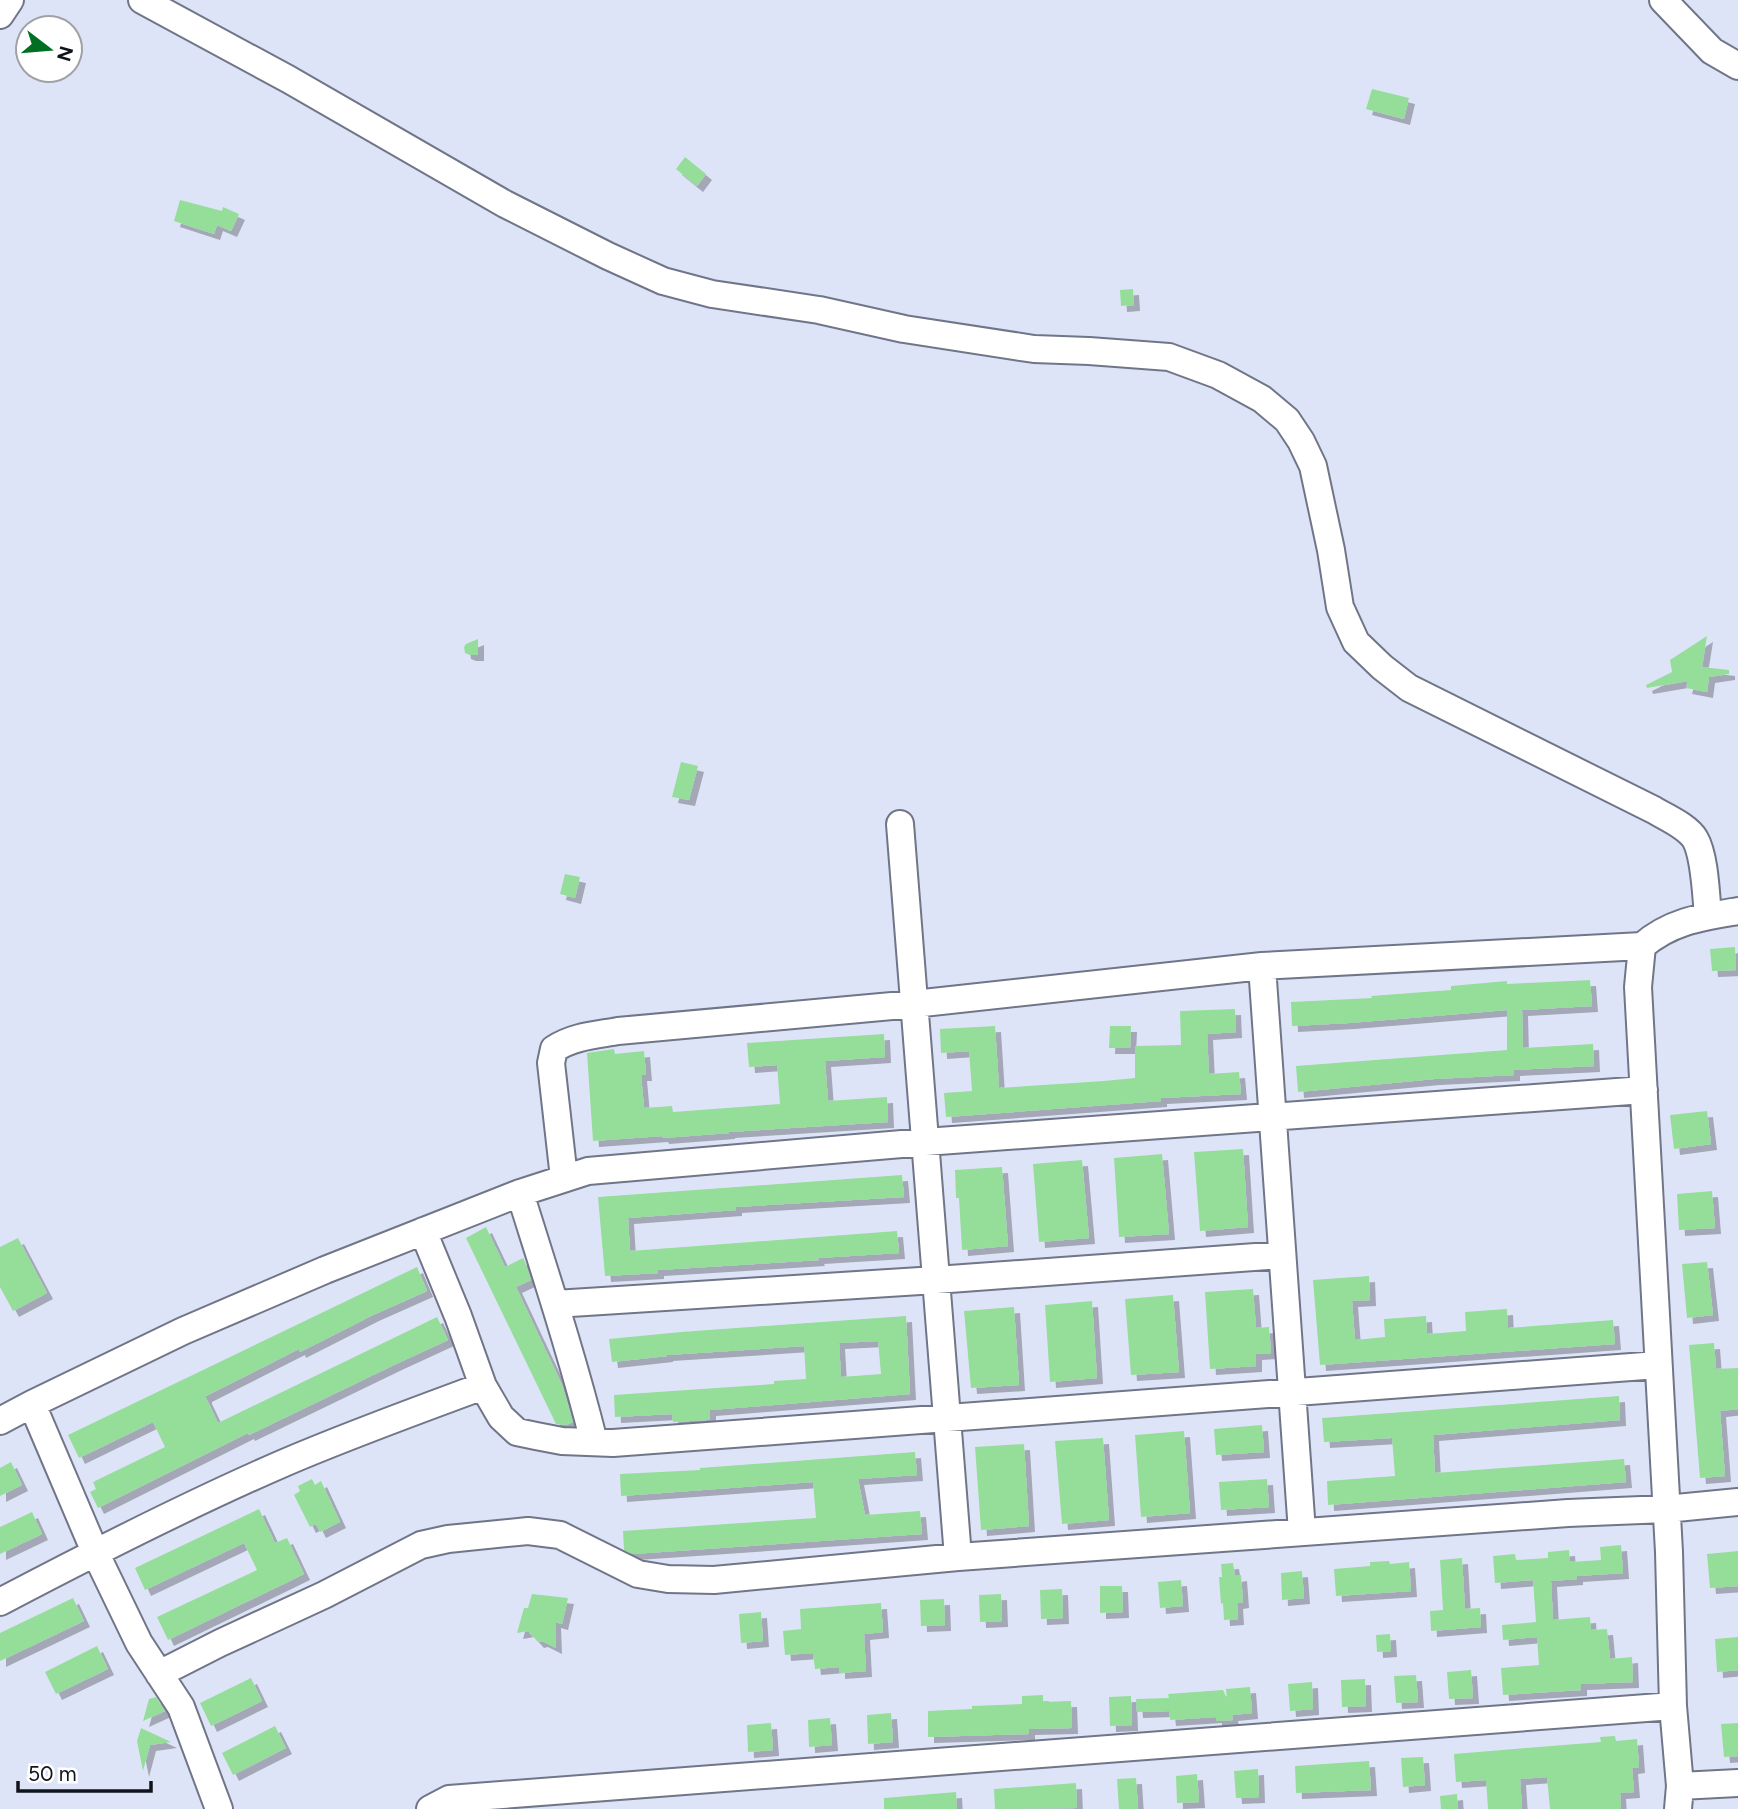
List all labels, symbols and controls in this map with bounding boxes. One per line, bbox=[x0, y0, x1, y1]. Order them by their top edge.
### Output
north arrow bbox=[14, 14, 84, 84]
text: N bbox=[52, 43, 78, 64]
scale bar bbox=[18, 1750, 150, 1794]
text: 50 m bbox=[28, 1761, 77, 1786]

